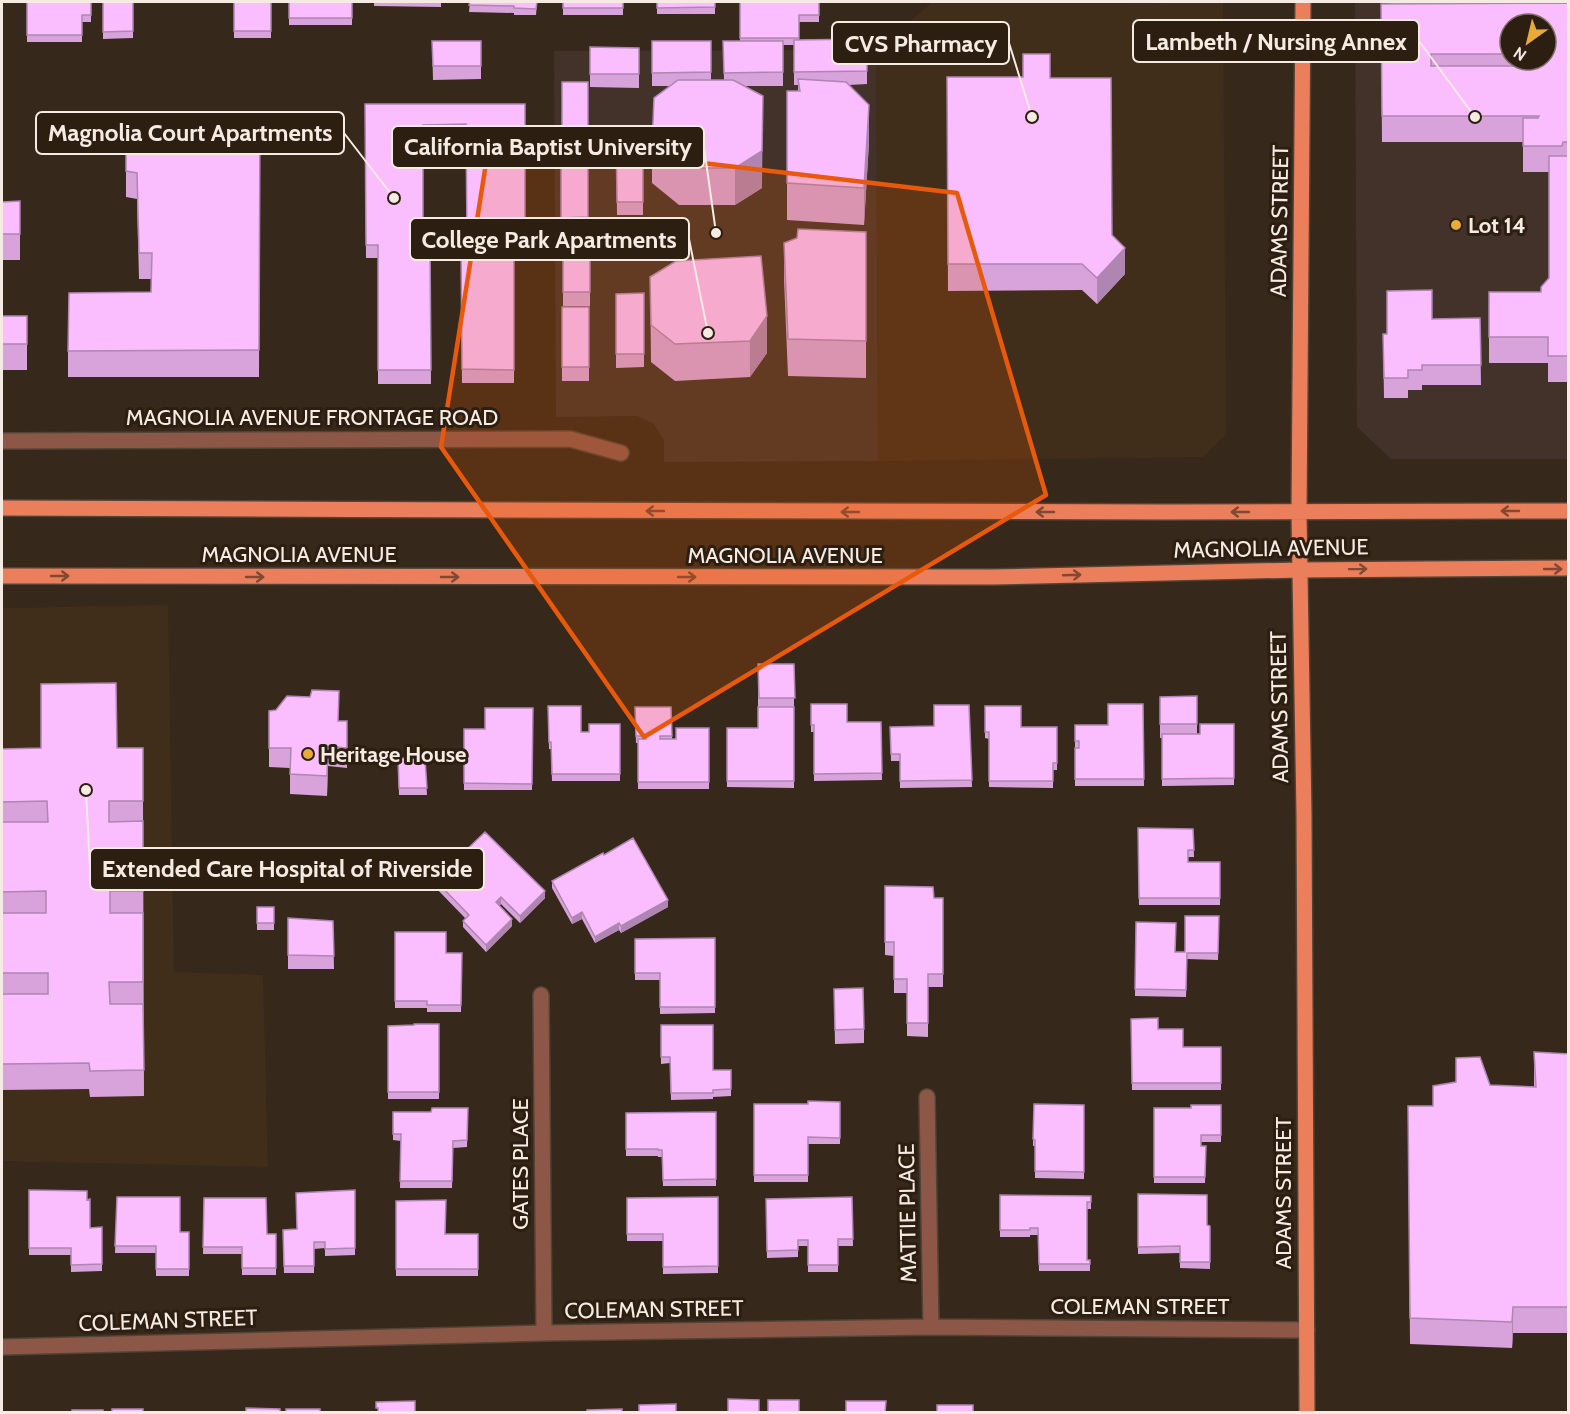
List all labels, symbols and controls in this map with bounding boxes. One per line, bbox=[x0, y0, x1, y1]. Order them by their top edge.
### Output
north arrow bbox=[1498, 12, 1558, 72]
callout: Lambeth / Nursing Annex bbox=[1133, 20, 1419, 62]
callout: CVS Pharmacy bbox=[832, 22, 1009, 64]
text: Lambeth / Nursing Annex bbox=[1145, 27, 1407, 56]
text: CVS Pharmacy bbox=[845, 29, 997, 58]
text: N bbox=[1510, 43, 1530, 65]
callout: Magnolia Court Apartments bbox=[36, 112, 344, 154]
text: Magnolia Court Apartments bbox=[48, 118, 332, 147]
callout: California Baptist University bbox=[392, 126, 704, 168]
text: California Baptist University bbox=[404, 132, 692, 161]
street label: ADAMS STREET bbox=[1265, 144, 1294, 297]
place label: Lot 14 bbox=[1468, 212, 1526, 239]
callout: College Park Apartments bbox=[410, 218, 689, 260]
marker: Lot 14 bbox=[1449, 218, 1463, 232]
text: College Park Apartments bbox=[421, 225, 677, 254]
street label: MAGNOLIA AVENUE FRONTAGE ROAD bbox=[126, 404, 498, 431]
one-way arrow bbox=[646, 505, 666, 517]
one-way arrow bbox=[841, 506, 861, 518]
one-way arrow bbox=[1036, 506, 1056, 518]
one-way arrow bbox=[1501, 506, 1521, 517]
one-way arrow bbox=[1231, 507, 1251, 518]
street label: MAGNOLIA AVENUE bbox=[1173, 533, 1369, 564]
street label: MAGNOLIA AVENUE bbox=[201, 541, 397, 568]
street label: MAGNOLIA AVENUE bbox=[687, 542, 883, 569]
one-way arrow bbox=[1347, 563, 1367, 575]
one-way arrow bbox=[1542, 563, 1562, 575]
one-way arrow bbox=[1062, 570, 1082, 581]
one-way arrow bbox=[49, 571, 69, 582]
one-way arrow bbox=[244, 571, 264, 583]
one-way arrow bbox=[439, 571, 459, 583]
one-way arrow bbox=[676, 571, 696, 583]
street label: ADAMS STREET bbox=[1265, 630, 1294, 783]
place label: Heritage House bbox=[320, 741, 466, 768]
marker: Heritage House bbox=[301, 747, 315, 761]
callout: Extended Care Hospital of Riverside bbox=[90, 848, 484, 890]
text: Extended Care Hospital of Riverside bbox=[102, 854, 472, 883]
street label: GATES PLACE bbox=[507, 1098, 534, 1230]
street label: ADAMS STREET bbox=[1270, 1117, 1297, 1269]
street label: MATTIE PLACE bbox=[893, 1143, 922, 1283]
street label: COLEMAN STREET bbox=[1050, 1293, 1230, 1320]
street label: COLEMAN STREET bbox=[564, 1294, 744, 1325]
street label: COLEMAN STREET bbox=[78, 1304, 258, 1337]

